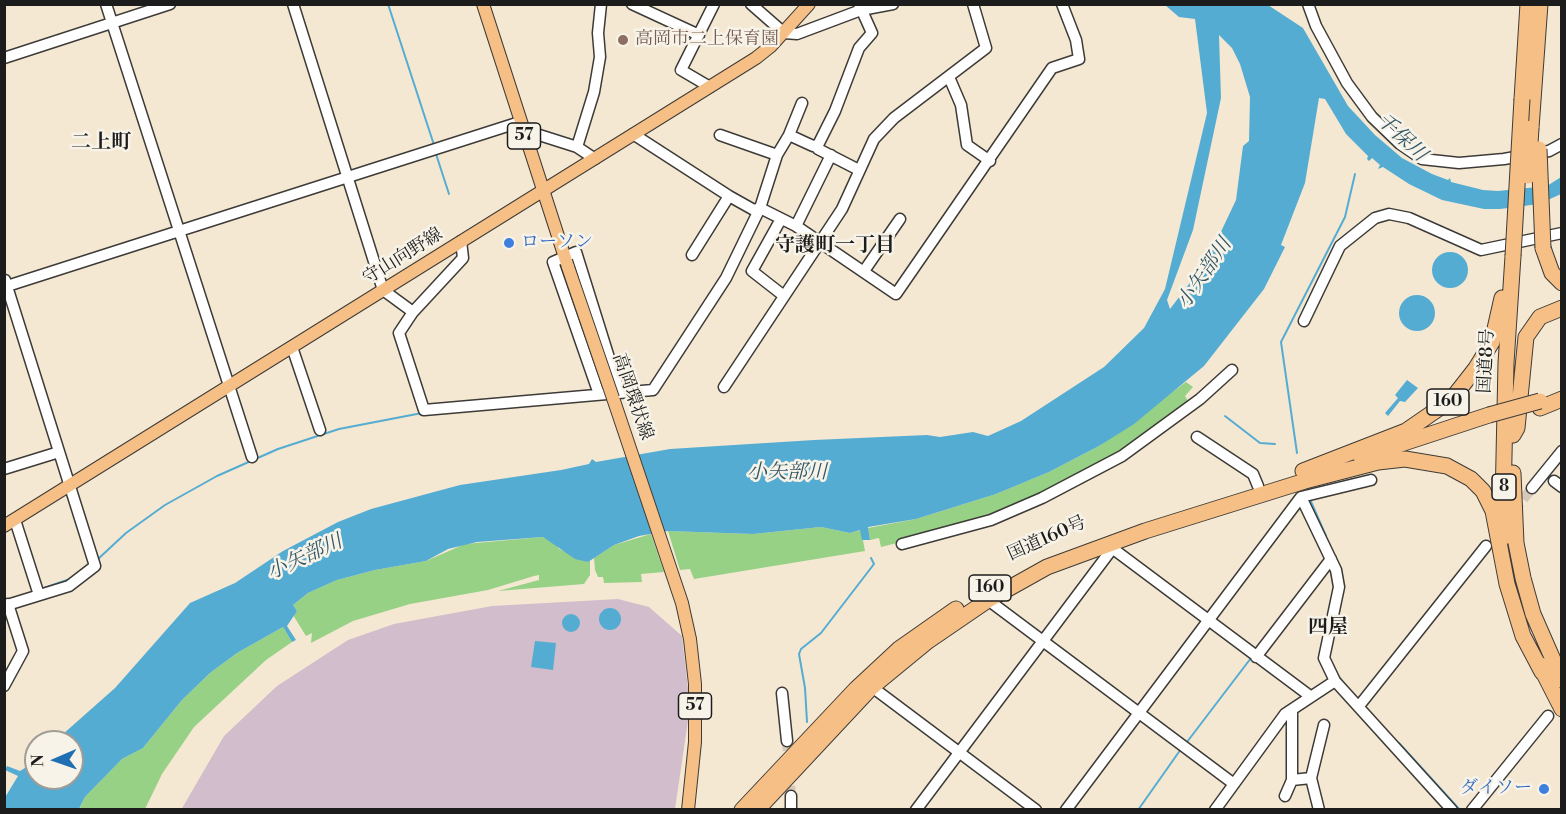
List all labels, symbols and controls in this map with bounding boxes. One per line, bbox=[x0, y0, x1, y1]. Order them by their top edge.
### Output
place label: 高岡市二上保育園 bbox=[635, 29, 779, 51]
marker: 高岡市二上保育園 bbox=[616, 33, 630, 47]
water label: 千保川 bbox=[1371, 109, 1431, 167]
road number: 57 bbox=[508, 123, 540, 149]
district label: 二上町 bbox=[71, 131, 131, 155]
street label: 守山向野線 bbox=[359, 224, 447, 290]
place label: ローソン bbox=[521, 232, 593, 254]
district label: 守護町一丁目 bbox=[775, 234, 895, 258]
water label: 小矢部川 bbox=[1173, 234, 1237, 314]
marker: ローソン bbox=[502, 236, 516, 250]
street label: 国道8号 bbox=[1475, 328, 1499, 394]
street label: 高岡環状線 bbox=[607, 351, 657, 443]
road number: 160 bbox=[1427, 389, 1469, 415]
water label: 小矢部川 bbox=[747, 461, 827, 485]
road number: 8 bbox=[1492, 474, 1516, 500]
street label: 国道160号 bbox=[1004, 512, 1090, 566]
water label: 小矢部川 bbox=[264, 530, 346, 586]
road number: 160 bbox=[969, 575, 1011, 601]
district label: 四屋 bbox=[1308, 616, 1348, 640]
road number: 57 bbox=[678, 693, 712, 719]
north arrow bbox=[24, 730, 84, 790]
text: N bbox=[28, 754, 48, 767]
place label: ダイソー bbox=[1460, 778, 1532, 800]
marker: ダイソー bbox=[1537, 782, 1551, 796]

